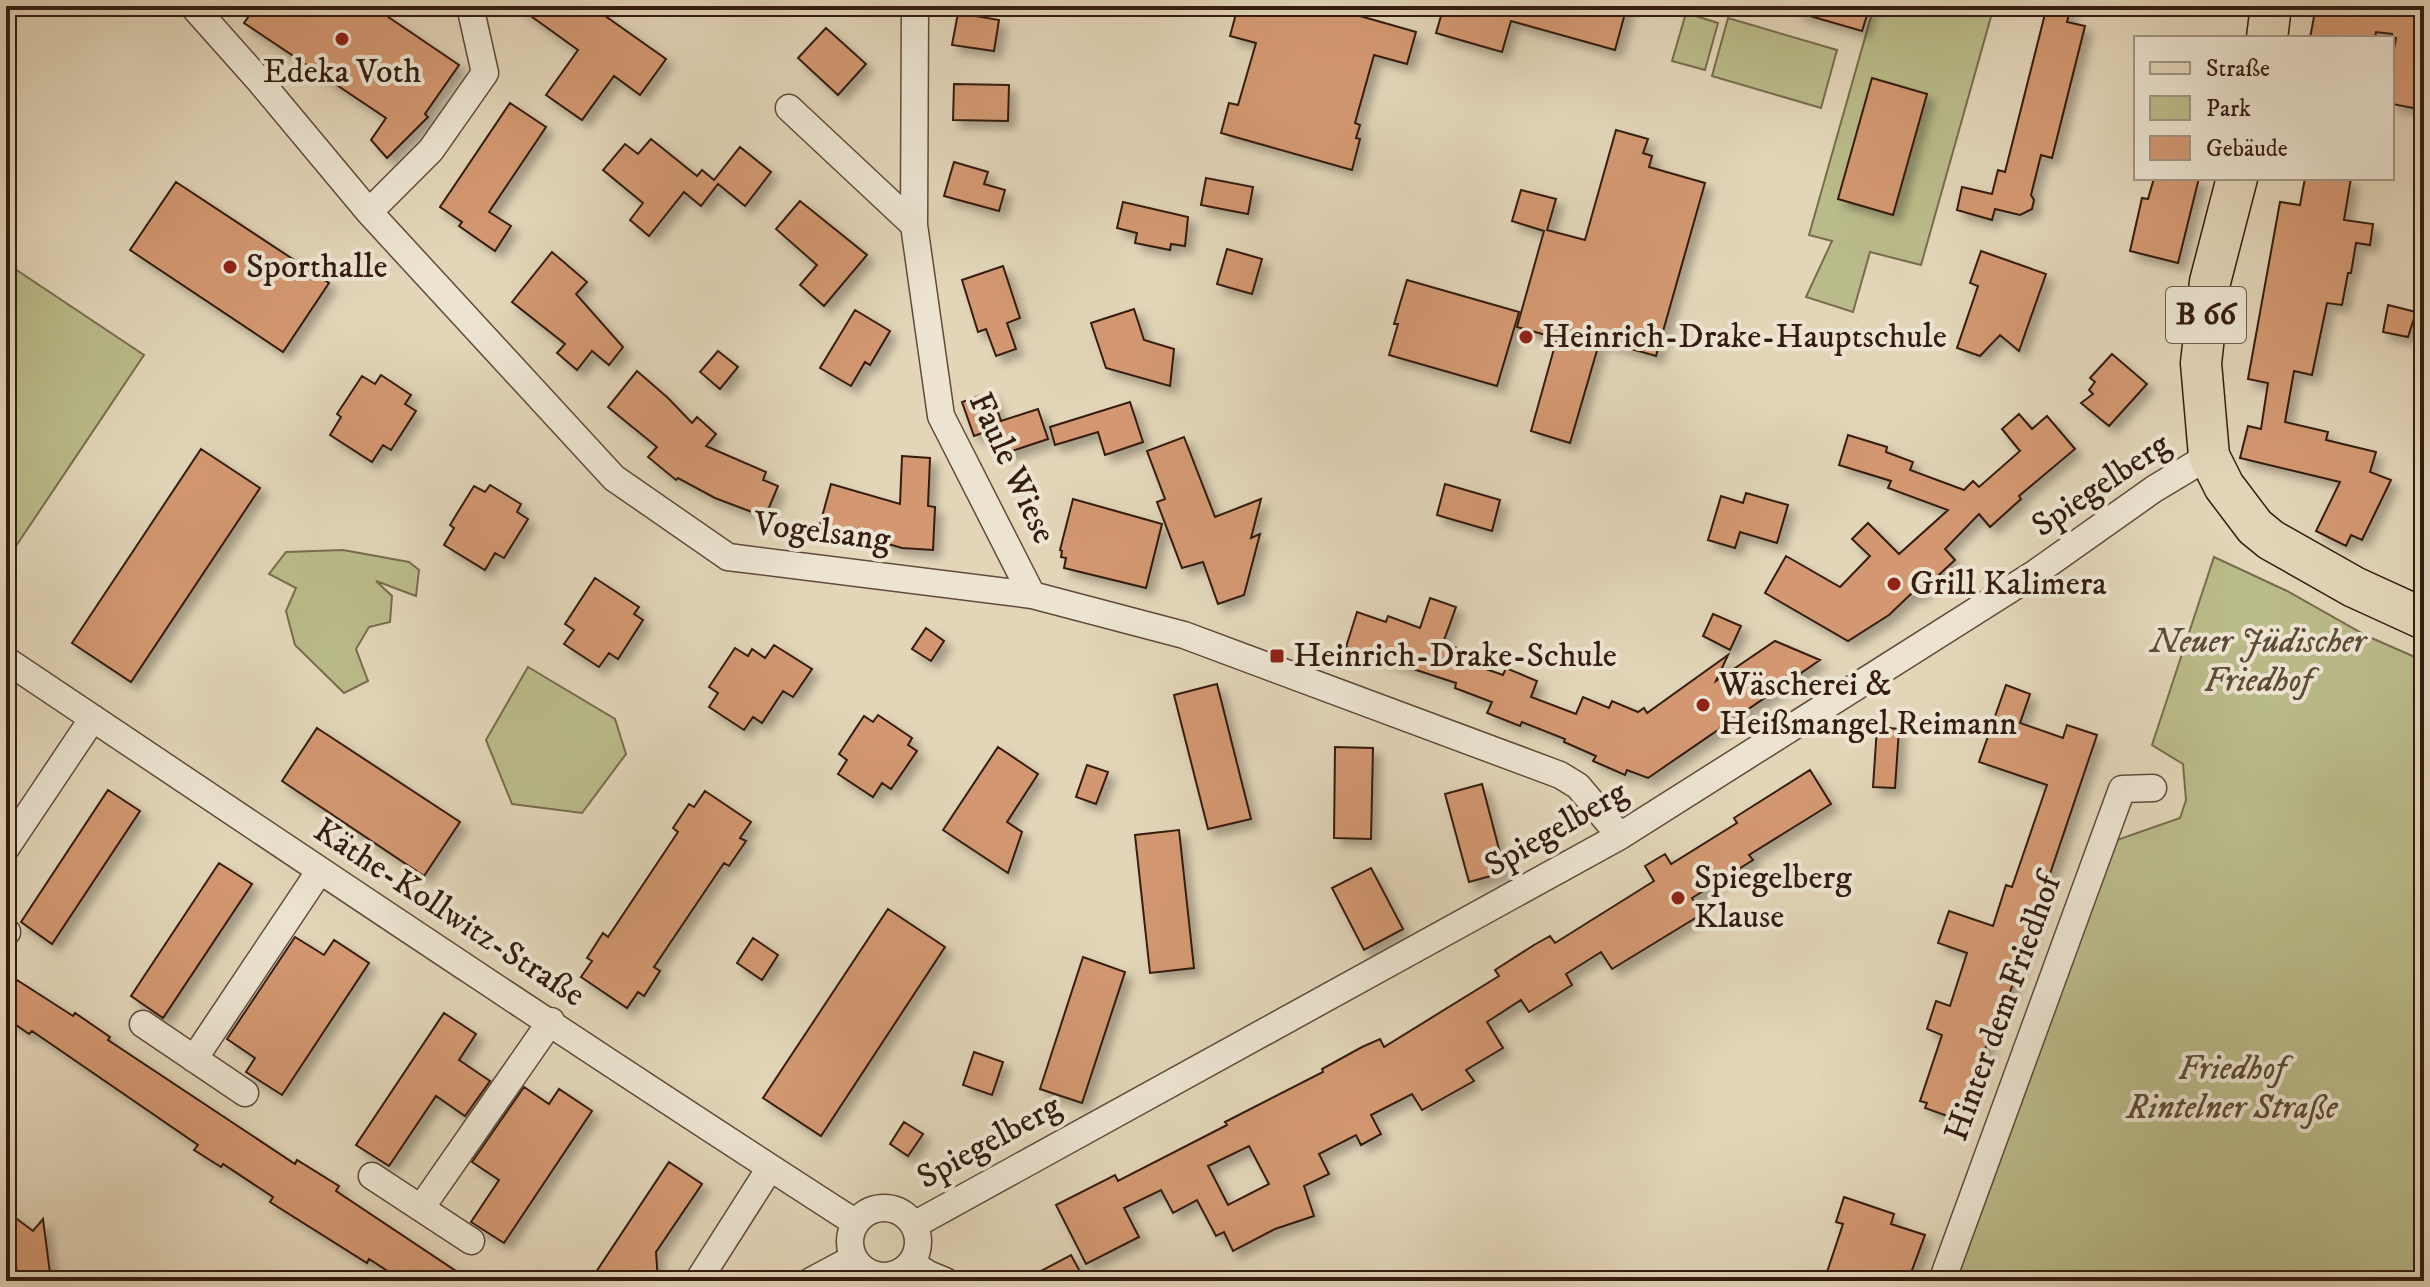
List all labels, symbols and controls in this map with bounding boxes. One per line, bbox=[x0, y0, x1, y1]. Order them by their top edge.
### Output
marker: Edeka Voth bbox=[333, 30, 351, 48]
legend bbox=[2134, 36, 2394, 180]
place label: Edeka Voth bbox=[263, 51, 421, 93]
text: Straße bbox=[2206, 54, 2270, 84]
text: Park bbox=[2206, 94, 2251, 124]
text: Gebäude bbox=[2206, 134, 2288, 164]
place label: Sporthalle bbox=[246, 246, 388, 288]
marker: Sporthalle bbox=[221, 258, 239, 276]
road number: B 66 bbox=[2166, 287, 2246, 343]
place label: Heinrich-Drake-Hauptschule bbox=[1542, 316, 1947, 358]
marker: Heinrich-Drake-Hauptschule bbox=[1517, 328, 1535, 346]
street label: Faule Wiese bbox=[959, 386, 1065, 550]
street label: Spiegelberg bbox=[2024, 423, 2179, 547]
street label: Vogelsang bbox=[750, 503, 893, 561]
place label: Grill Kalimera bbox=[1910, 563, 2107, 605]
marker: Grill Kalimera bbox=[1885, 575, 1903, 593]
park label: Neuer Jüdischer Friedhof bbox=[2148, 621, 2369, 702]
place label: Heinrich-Drake-Schule bbox=[1293, 635, 1617, 677]
marker: Heinrich-Drake-Schule bbox=[1268, 647, 1286, 665]
place label: Wäscherei & Heißmangel Reimann bbox=[1718, 664, 2017, 745]
marker: Wäscherei & Heißmangel Reimann bbox=[1694, 696, 1712, 714]
street label: Spiegelberg bbox=[1477, 771, 1635, 887]
street label: Käthe-Kollwitz-Straße bbox=[305, 810, 593, 1016]
place label: Spiegelberg Klause bbox=[1694, 857, 1852, 938]
street label: Hinter dem Friedhof bbox=[1935, 864, 2072, 1147]
marker: Spiegelberg Klause bbox=[1669, 889, 1687, 907]
park label: Friedhof Rintelner Straße bbox=[2125, 1048, 2339, 1129]
street label: Spiegelberg bbox=[910, 1085, 1069, 1199]

